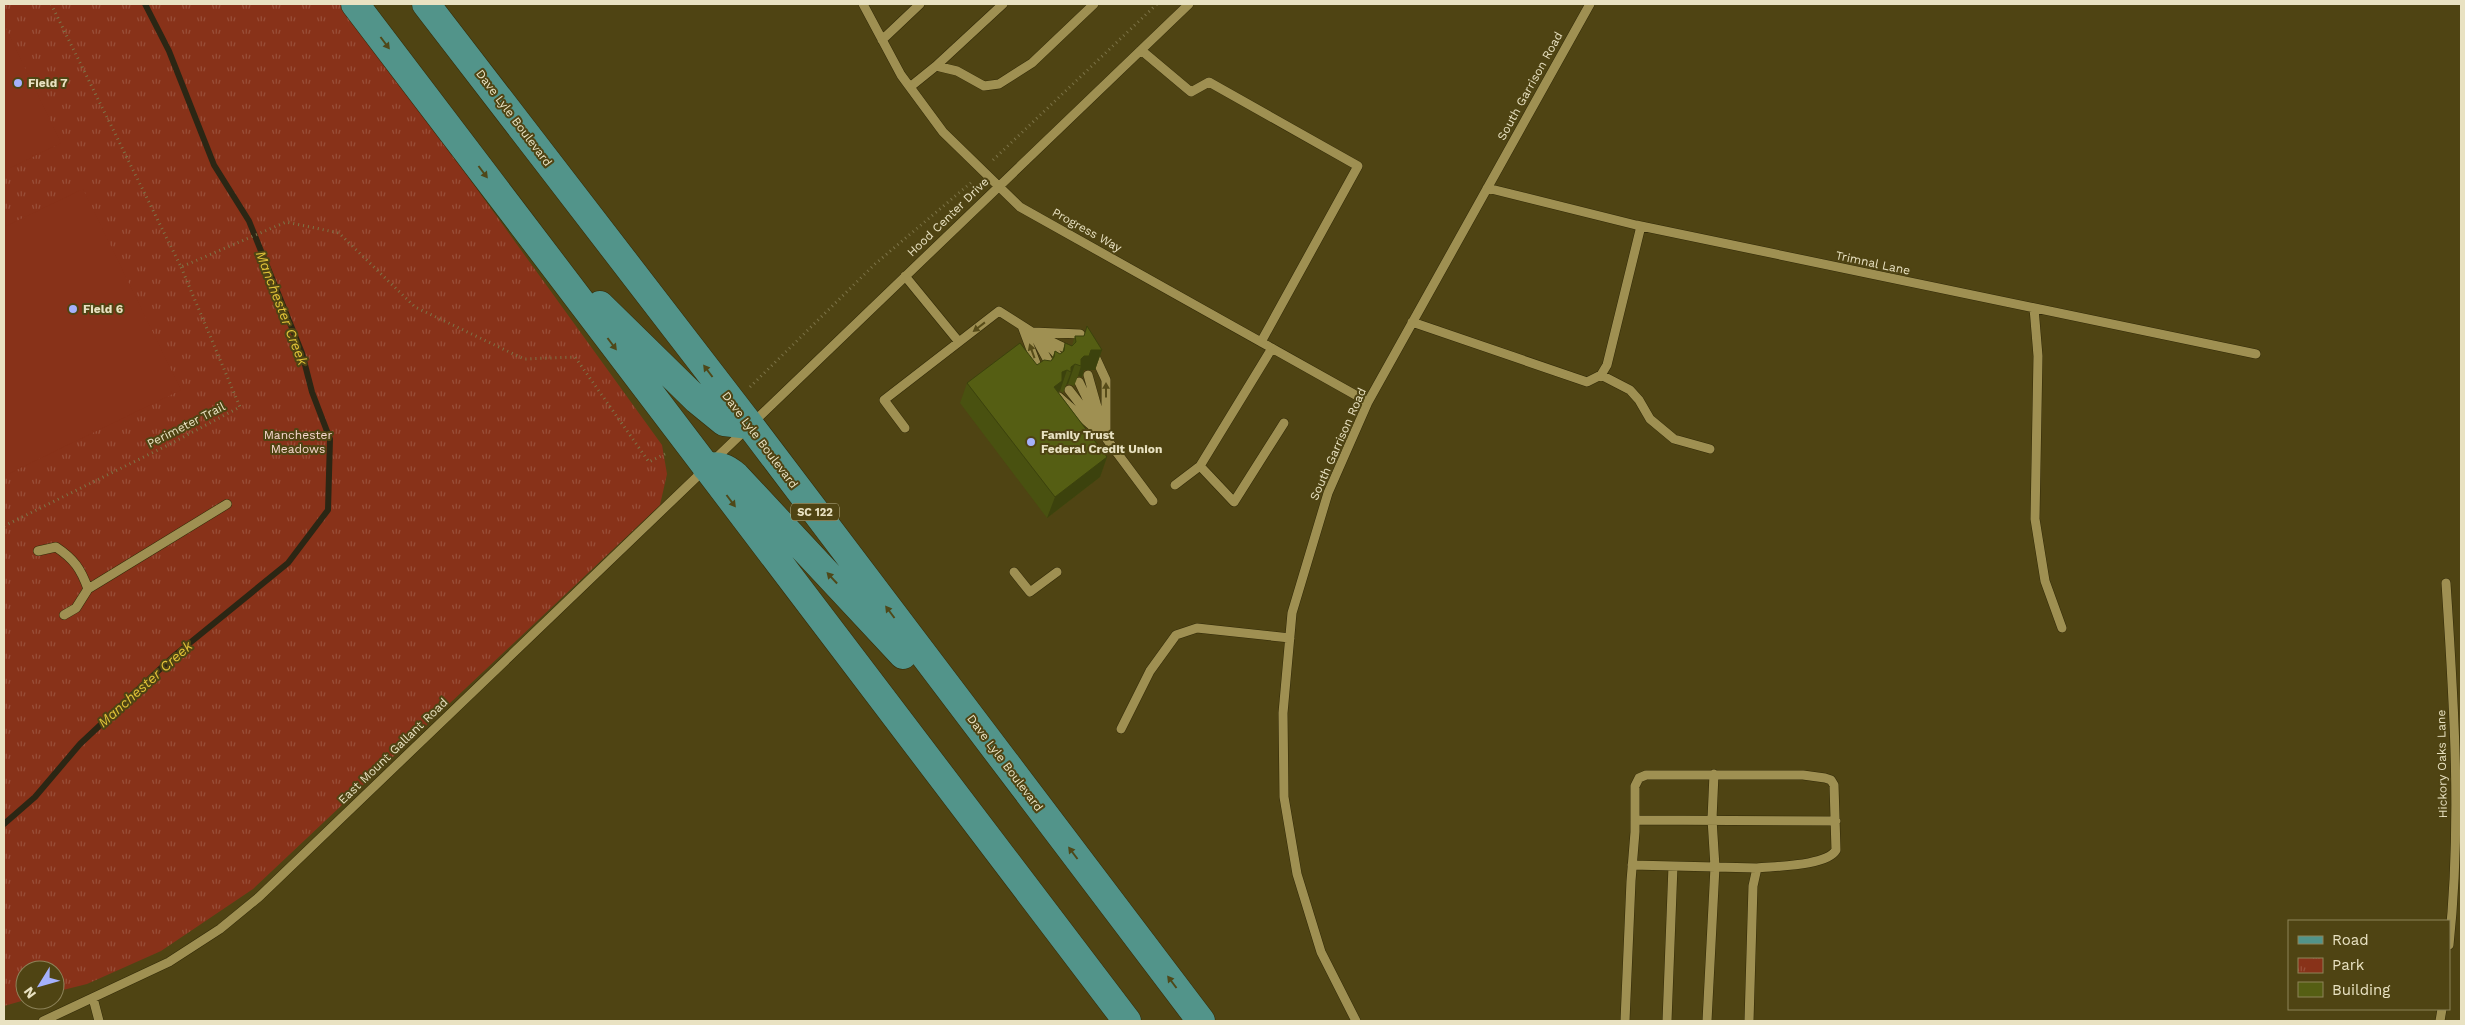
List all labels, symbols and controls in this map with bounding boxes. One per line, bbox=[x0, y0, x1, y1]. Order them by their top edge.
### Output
street label: South Garrison Road bbox=[1494, 29, 1566, 143]
one-way arrow bbox=[379, 36, 390, 49]
street label: Dave Lyle Boulevard bbox=[473, 67, 555, 169]
place label: Field 7 bbox=[28, 76, 68, 90]
marker: Field 7 bbox=[12, 77, 24, 89]
one-way arrow bbox=[478, 165, 488, 179]
street label: Hood Center Drive bbox=[904, 174, 992, 259]
street label: Progress Way bbox=[1050, 205, 1125, 255]
street label: Trimnal Lane bbox=[1834, 248, 1912, 278]
water label: Manchester Creek bbox=[253, 249, 311, 368]
place label: Field 6 bbox=[83, 302, 123, 316]
marker: Field 6 bbox=[67, 303, 79, 315]
one-way arrow bbox=[973, 321, 986, 332]
one-way arrow bbox=[607, 337, 618, 350]
one-way arrow bbox=[1028, 343, 1036, 358]
one-way arrow bbox=[703, 364, 713, 378]
one-way arrow bbox=[1102, 381, 1110, 397]
street label: South Garrison Road bbox=[1307, 386, 1369, 502]
street label: Dave Lyle Boulevard bbox=[719, 389, 801, 491]
street label: Perimeter Trail bbox=[145, 399, 228, 451]
park label: Manchester Meadows bbox=[264, 428, 332, 456]
place label: Family Trust Federal Credit Union bbox=[1041, 428, 1162, 456]
marker: Family Trust Federal Credit Union bbox=[1025, 436, 1037, 448]
one-way arrow bbox=[726, 494, 737, 507]
road number: SC 122 bbox=[791, 504, 839, 520]
one-way arrow bbox=[826, 573, 838, 585]
one-way arrow bbox=[885, 606, 896, 619]
water label: Manchester Creek bbox=[95, 637, 196, 730]
street label: East Mount Gallant Road bbox=[335, 695, 451, 807]
street label: Hickory Oaks Lane bbox=[2434, 710, 2450, 818]
street label: Dave Lyle Boulevard bbox=[964, 712, 1046, 814]
one-way arrow bbox=[1068, 847, 1079, 860]
legend bbox=[2288, 920, 2450, 1010]
text: Road bbox=[2332, 931, 2369, 949]
text: Park bbox=[2332, 956, 2365, 974]
north arrow bbox=[15, 960, 65, 1010]
one-way arrow bbox=[1166, 976, 1177, 989]
text: Building bbox=[2332, 981, 2390, 999]
text: N bbox=[20, 984, 39, 1002]

